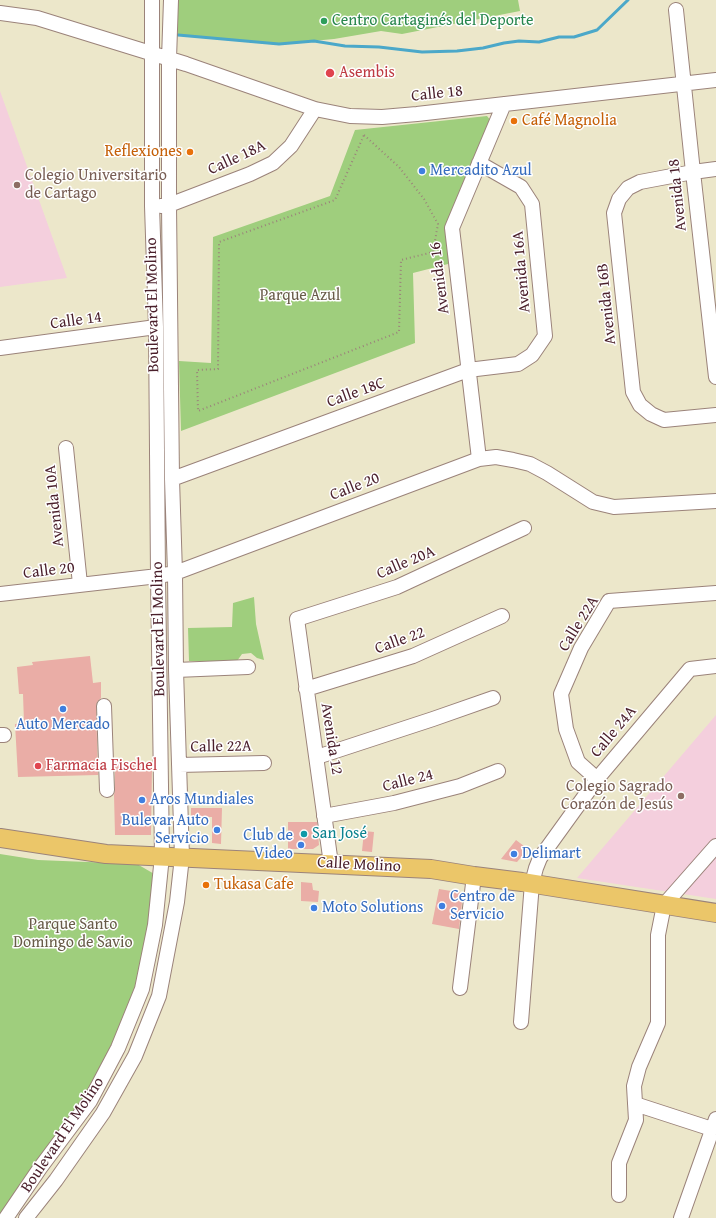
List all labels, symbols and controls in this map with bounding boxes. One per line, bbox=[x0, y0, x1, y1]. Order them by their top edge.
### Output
place label: Centro Cartaginés del Deporte bbox=[332, 11, 534, 31]
marker: Centro Cartaginés del Deporte bbox=[319, 16, 329, 26]
place label: Asembis bbox=[339, 63, 395, 83]
marker: Asembis bbox=[324, 67, 336, 79]
street label: Calle 18 bbox=[410, 82, 464, 106]
place label: Café Magnolia bbox=[522, 111, 617, 131]
marker: Café Magnolia bbox=[509, 116, 519, 126]
street label: Calle 18A bbox=[205, 136, 269, 180]
place label: Reflexiones bbox=[105, 142, 182, 162]
marker: Reflexiones bbox=[185, 147, 195, 157]
street label: Avenida 18 bbox=[665, 158, 691, 232]
place label: Mercadito Azul bbox=[430, 161, 532, 181]
place label: Colegio Universitario de Cartago bbox=[25, 166, 167, 204]
marker: Mercadito Azul bbox=[417, 166, 427, 176]
marker: Colegio Universitario de Cartago bbox=[12, 180, 22, 190]
street label: Avenida 16A bbox=[509, 230, 535, 314]
street label: Boulevard El Molino bbox=[142, 237, 164, 373]
street label: Avenida 16 bbox=[426, 241, 454, 315]
street label: Avenida 16B bbox=[593, 262, 621, 346]
park label: Parque Azul bbox=[260, 286, 340, 306]
street label: Calle 14 bbox=[49, 308, 103, 334]
street label: Calle 18C bbox=[324, 374, 388, 412]
street label: Avenida 10A bbox=[41, 464, 69, 548]
street label: Calle 20 bbox=[327, 469, 383, 505]
street label: Calle 20A bbox=[374, 542, 438, 584]
street label: Calle 20 bbox=[22, 558, 76, 584]
street label: Boulevard El Molino bbox=[148, 561, 170, 697]
street label: Calle 22A bbox=[555, 593, 603, 655]
street label: Calle 22 bbox=[372, 623, 428, 659]
street label: Avenida 12 bbox=[316, 702, 346, 776]
street label: Calle 24A bbox=[587, 702, 641, 762]
marker: Auto Mercado bbox=[58, 704, 68, 714]
place label: Auto Mercado bbox=[16, 715, 110, 735]
street label: Calle 22A bbox=[190, 737, 252, 757]
place label: Farmacia Fischel bbox=[46, 756, 157, 776]
marker: Farmacia Fischel bbox=[33, 761, 43, 771]
street label: Calle 24 bbox=[381, 765, 435, 797]
place label: Colegio Sagrado Corazón de Jesús bbox=[561, 777, 673, 815]
place label: Aros Mundiales bbox=[150, 790, 254, 810]
marker: Colegio Sagrado Corazón de Jesús bbox=[676, 791, 686, 801]
marker: Aros Mundiales bbox=[137, 795, 147, 805]
place label: Bulevar Auto Servicio bbox=[122, 811, 209, 849]
place label: San José bbox=[312, 824, 367, 844]
marker: Bulevar Auto Servicio bbox=[212, 825, 222, 835]
place label: Club de Video bbox=[243, 826, 293, 864]
marker: San José bbox=[299, 829, 309, 839]
marker: Club de Video bbox=[296, 840, 306, 850]
place label: Delimart bbox=[522, 844, 581, 864]
marker: Delimart bbox=[509, 849, 519, 859]
street label: Calle Molino bbox=[317, 853, 401, 877]
place label: Tukasa Cafe bbox=[214, 875, 294, 895]
marker: Tukasa Cafe bbox=[201, 880, 211, 890]
place label: Centro de Servicio bbox=[450, 887, 515, 925]
place label: Moto Solutions bbox=[322, 898, 423, 918]
marker: Centro de Servicio bbox=[437, 901, 447, 911]
marker: Moto Solutions bbox=[309, 903, 319, 913]
park label: Parque Santo Domingo de Savio bbox=[13, 915, 133, 953]
street label: Boulevard El Molino bbox=[17, 1074, 109, 1196]

